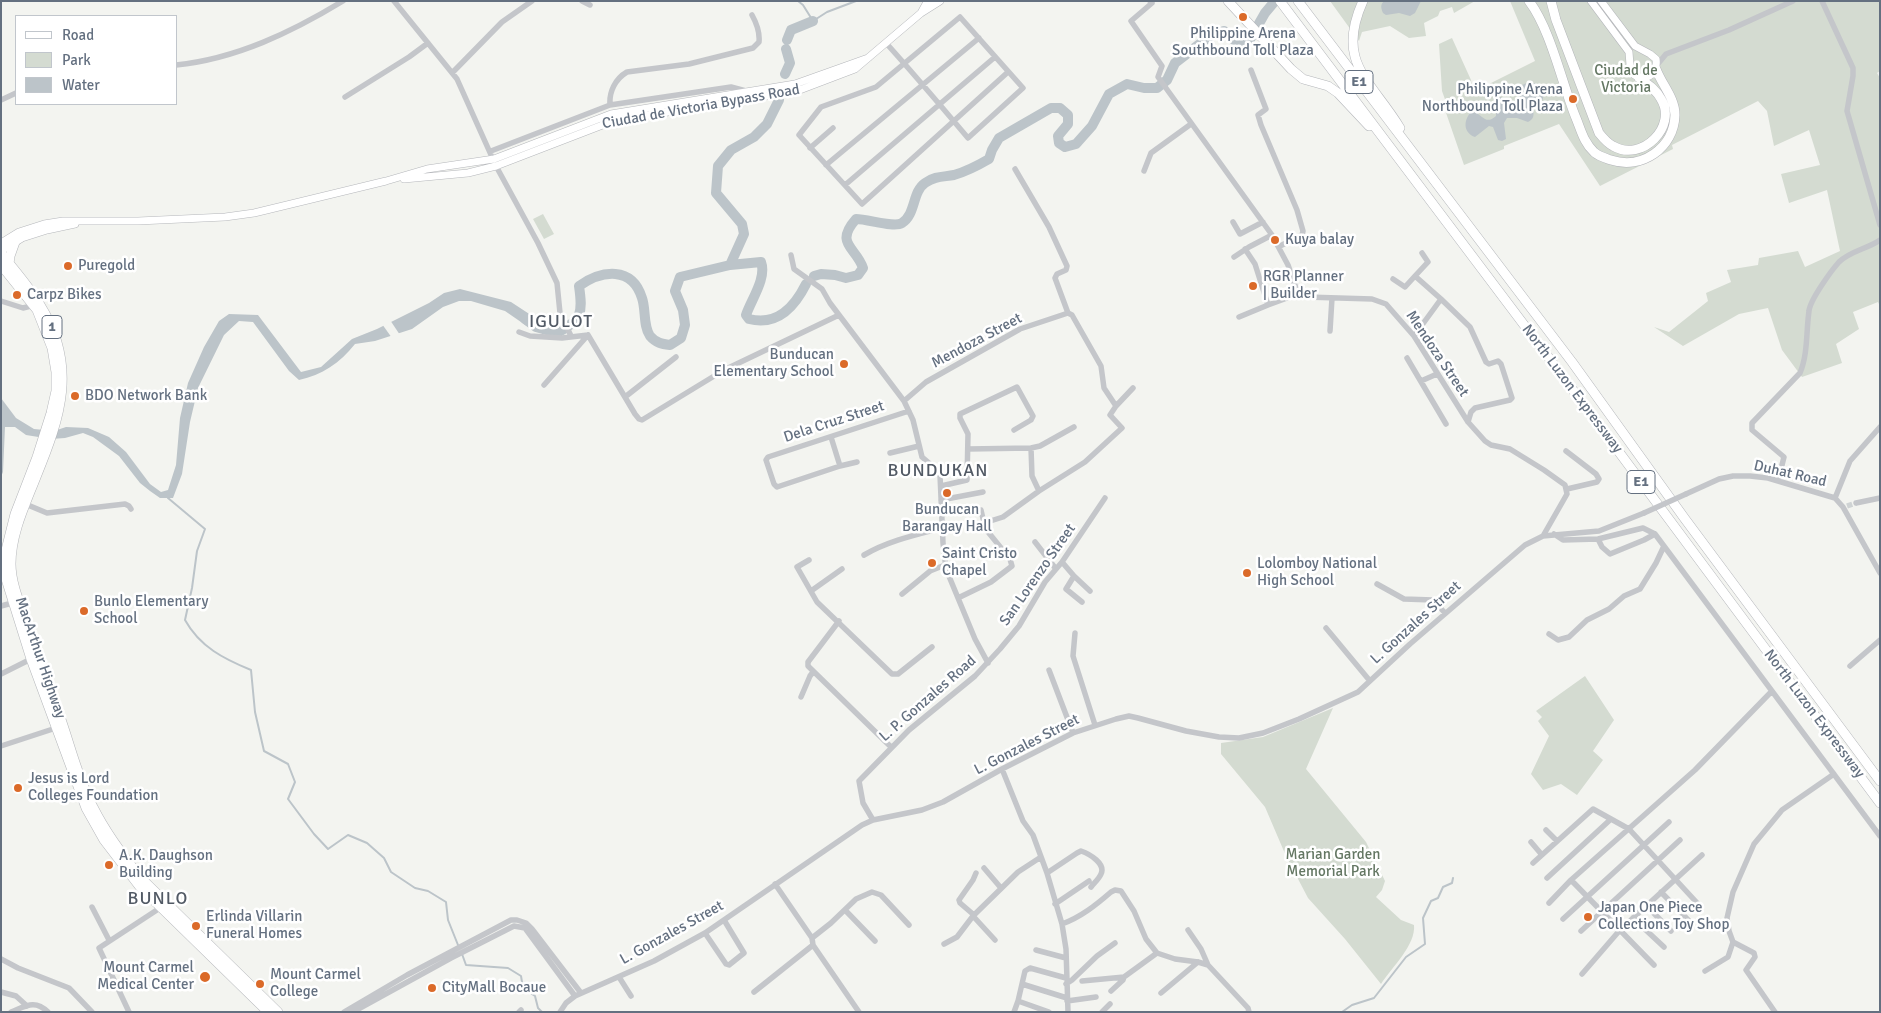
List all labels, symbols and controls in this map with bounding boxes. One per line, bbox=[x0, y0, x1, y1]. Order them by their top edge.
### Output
marker: Philippine Arena Southbound Toll Plaza bbox=[1237, 11, 1249, 23]
legend bbox=[15, 15, 178, 105]
place label: Philippine Arena Southbound Toll Plaza bbox=[1172, 25, 1314, 60]
text: Road bbox=[62, 26, 94, 44]
text: Park bbox=[62, 51, 91, 69]
park label: Ciudad de Victoria bbox=[1594, 62, 1658, 97]
road number: E1 bbox=[1345, 70, 1373, 94]
text: Water bbox=[62, 76, 100, 94]
street label: Ciudad de Victoria Bypass Road bbox=[601, 81, 801, 133]
place label: Philippine Arena Northbound Toll Plaza bbox=[1422, 81, 1563, 116]
marker: Philippine Arena Northbound Toll Plaza bbox=[1567, 93, 1579, 105]
place label: Kuya balay bbox=[1285, 231, 1354, 249]
marker: Kuya balay bbox=[1269, 234, 1281, 246]
place label: Puregold bbox=[78, 257, 135, 275]
marker: Puregold bbox=[62, 260, 74, 272]
place label: RGR Planner | Builder bbox=[1263, 268, 1344, 303]
marker: RGR Planner | Builder bbox=[1247, 280, 1259, 292]
place label: Carpz Bikes bbox=[27, 286, 101, 304]
marker: Carpz Bikes bbox=[11, 289, 23, 301]
street label: Mendoza Street bbox=[1402, 308, 1472, 400]
street label: Mendoza Street bbox=[929, 310, 1025, 372]
district label: IGULOT bbox=[528, 311, 594, 333]
road number: 1 bbox=[42, 316, 62, 338]
street label: North Luzon Expressway bbox=[1518, 321, 1626, 457]
place label: Bunducan Elementary School bbox=[713, 346, 834, 381]
marker: Bunducan Elementary School bbox=[838, 358, 850, 370]
place label: BDO Network Bank bbox=[85, 387, 207, 405]
marker: BDO Network Bank bbox=[69, 390, 81, 402]
street label: Dela Cruz Street bbox=[782, 397, 886, 447]
street label: Duhat Road bbox=[1752, 457, 1828, 491]
district label: BUNDUKAN bbox=[887, 460, 989, 482]
road number: E1 bbox=[1627, 471, 1655, 494]
marker: Bunducan Barangay Hall bbox=[941, 487, 953, 499]
place label: Bunducan Barangay Hall bbox=[902, 501, 992, 536]
street label: San Lorenzo Street bbox=[996, 521, 1080, 629]
place label: Saint Cristo Chapel bbox=[942, 545, 1017, 580]
place label: Lolomboy National High School bbox=[1257, 555, 1377, 590]
marker: Saint Cristo Chapel bbox=[926, 557, 938, 569]
marker: Lolomboy National High School bbox=[1241, 567, 1253, 579]
street label: L. Gonzales Street bbox=[1367, 578, 1465, 668]
place label: Bunlo Elementary School bbox=[94, 593, 208, 628]
street label: MacArthur Highway bbox=[11, 595, 69, 721]
marker: Bunlo Elementary School bbox=[78, 605, 90, 617]
street label: North Luzon Expressway bbox=[1760, 646, 1868, 782]
street label: L. P. Gonzales Road bbox=[876, 652, 980, 746]
street label: L. Gonzales Street bbox=[971, 711, 1083, 779]
place label: Jesus is Lord Colleges Foundation bbox=[28, 770, 158, 805]
marker: Jesus is Lord Colleges Foundation bbox=[12, 782, 24, 794]
park label: Marian Garden Memorial Park bbox=[1286, 846, 1380, 881]
place label: A.K. Daughson Building bbox=[119, 847, 213, 882]
marker: A.K. Daughson Building bbox=[103, 859, 115, 871]
district label: BUNLO bbox=[127, 888, 189, 910]
street label: L. Gonzales Street bbox=[617, 897, 727, 969]
place label: Japan One Piece Collections Toy Shop bbox=[1598, 899, 1729, 934]
place label: Erlinda Villarin Funeral Homes bbox=[206, 908, 302, 943]
marker: Japan One Piece Collections Toy Shop bbox=[1582, 911, 1594, 923]
marker: Erlinda Villarin Funeral Homes bbox=[190, 920, 202, 932]
place label: Mount Carmel Medical Center bbox=[97, 959, 194, 994]
place label: Mount Carmel College bbox=[270, 966, 361, 1001]
marker: Mount Carmel Medical Center bbox=[198, 970, 212, 984]
marker: Mount Carmel College bbox=[254, 978, 266, 990]
place label: CityMall Bocaue bbox=[442, 979, 546, 997]
marker: CityMall Bocaue bbox=[426, 982, 438, 994]

